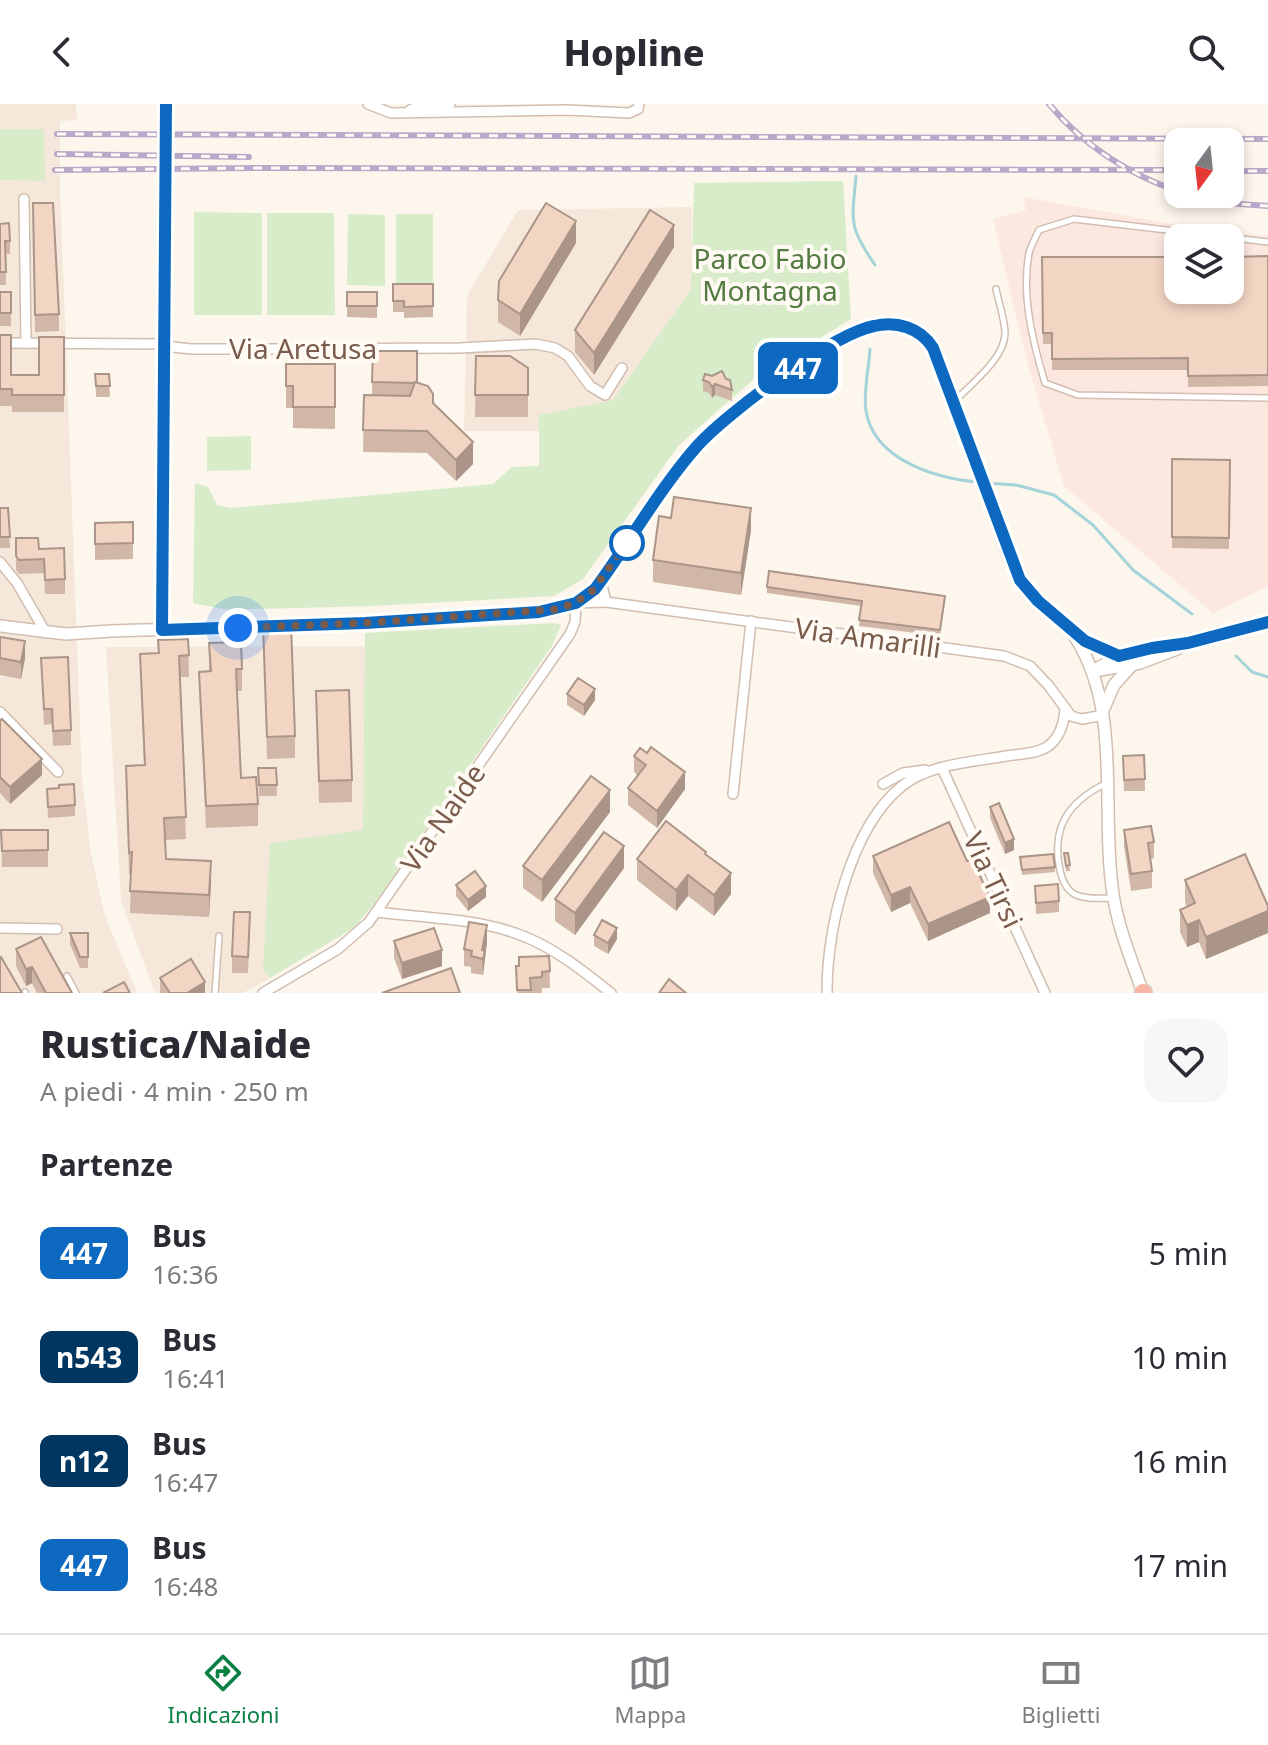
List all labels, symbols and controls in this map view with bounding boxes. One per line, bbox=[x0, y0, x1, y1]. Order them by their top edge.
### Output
text: Hopline bbox=[563, 28, 705, 77]
icon: back bbox=[40, 30, 84, 74]
icon: search bbox=[1184, 30, 1228, 74]
north arrow bbox=[1164, 128, 1244, 208]
map controls bbox=[1164, 128, 1244, 304]
button: layers bbox=[1164, 224, 1244, 304]
park label: Parco Fabio Montagna bbox=[694, 239, 846, 309]
street label: Via Aretusa bbox=[229, 329, 377, 367]
line badge: 447 bbox=[752, 342, 844, 394]
text: 447 bbox=[774, 349, 822, 387]
unlabelled marker bbox=[610, 526, 644, 560]
your location bbox=[218, 608, 258, 648]
street label: Via Amarilli bbox=[793, 608, 944, 666]
street label: Via Naide bbox=[391, 756, 493, 879]
street label: Via Tirsi bbox=[955, 825, 1033, 934]
text: Rustica/Naide bbox=[40, 1017, 311, 1069]
button: heart bbox=[1144, 1019, 1228, 1103]
text: A piedi · 4 min · 250 m bbox=[40, 1073, 309, 1109]
text: Partenze bbox=[40, 1144, 173, 1185]
text: Bus bbox=[152, 1215, 207, 1256]
text: 5 min bbox=[1149, 1233, 1228, 1274]
text: 447 bbox=[60, 1234, 108, 1272]
text: 16:36 bbox=[152, 1256, 218, 1292]
text: Bus bbox=[162, 1319, 217, 1360]
text: 10 min bbox=[1132, 1337, 1228, 1378]
text: n543 bbox=[56, 1338, 122, 1376]
text: 16:41 bbox=[162, 1360, 229, 1396]
text: Bus bbox=[152, 1423, 207, 1464]
text: 16 min bbox=[1132, 1441, 1228, 1482]
text: n12 bbox=[59, 1442, 109, 1480]
text: 16:47 bbox=[152, 1464, 218, 1500]
text: Bus bbox=[152, 1527, 207, 1568]
text: 17 min bbox=[1132, 1545, 1228, 1586]
text: 447 bbox=[60, 1546, 108, 1584]
text: 16:48 bbox=[152, 1568, 218, 1604]
tab: Indicazioni bbox=[168, 1651, 279, 1729]
tab: Mappa bbox=[615, 1651, 686, 1729]
tab: Biglietti bbox=[1022, 1651, 1100, 1729]

